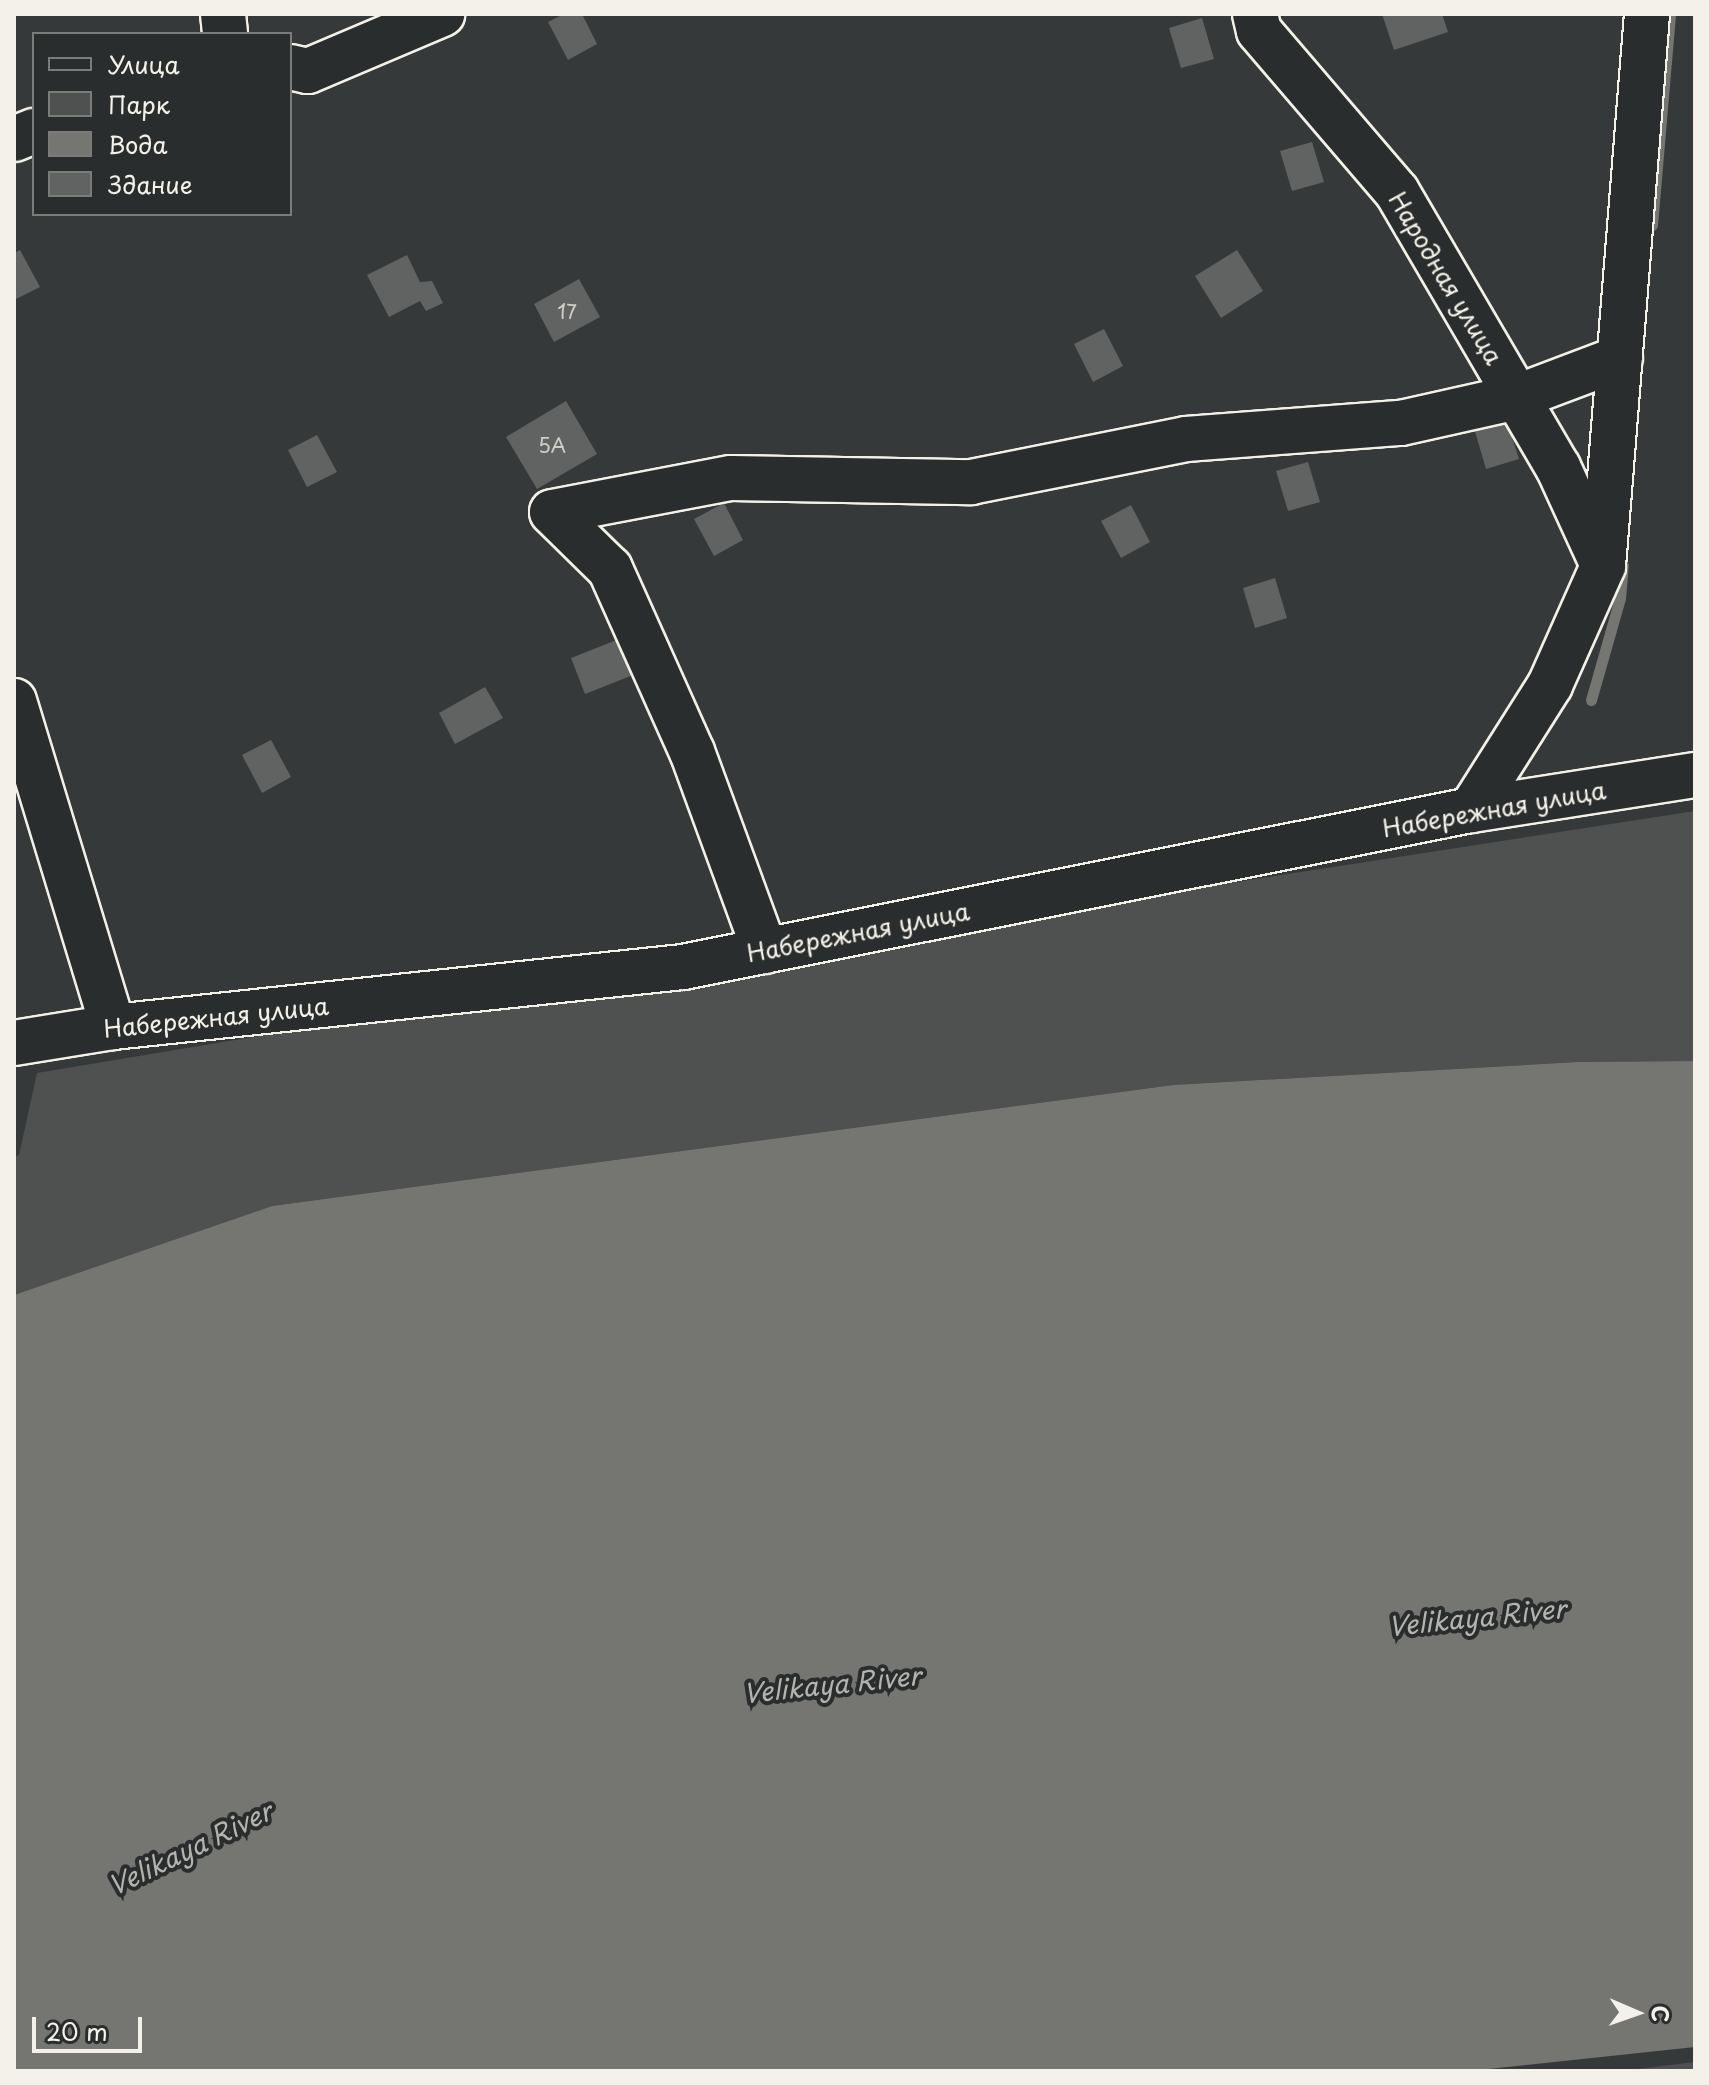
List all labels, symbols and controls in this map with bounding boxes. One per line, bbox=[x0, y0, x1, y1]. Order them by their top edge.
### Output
legend bbox=[32, 32, 292, 216]
text: Улица bbox=[108, 46, 180, 82]
text: Парк bbox=[108, 86, 170, 122]
text: Вода bbox=[108, 126, 167, 162]
text: Здание bbox=[108, 166, 193, 202]
street label: Народная улица bbox=[1383, 186, 1509, 370]
house number: 17 bbox=[557, 299, 577, 323]
house number: 5А bbox=[538, 433, 566, 457]
street label: Набережная улица bbox=[1379, 775, 1609, 843]
street label: Набережная улица bbox=[743, 896, 973, 968]
street label: Набережная улица bbox=[101, 991, 331, 1043]
water label: Velikaya River bbox=[1386, 1592, 1568, 1642]
water label: Velikaya River bbox=[741, 1659, 923, 1709]
water label: Velikaya River bbox=[103, 1795, 277, 1901]
north arrow bbox=[1597, 1973, 1677, 2053]
scale bar bbox=[36, 2001, 146, 2051]
text: С bbox=[1645, 2005, 1678, 2023]
text: 20 m bbox=[46, 2013, 108, 2049]

